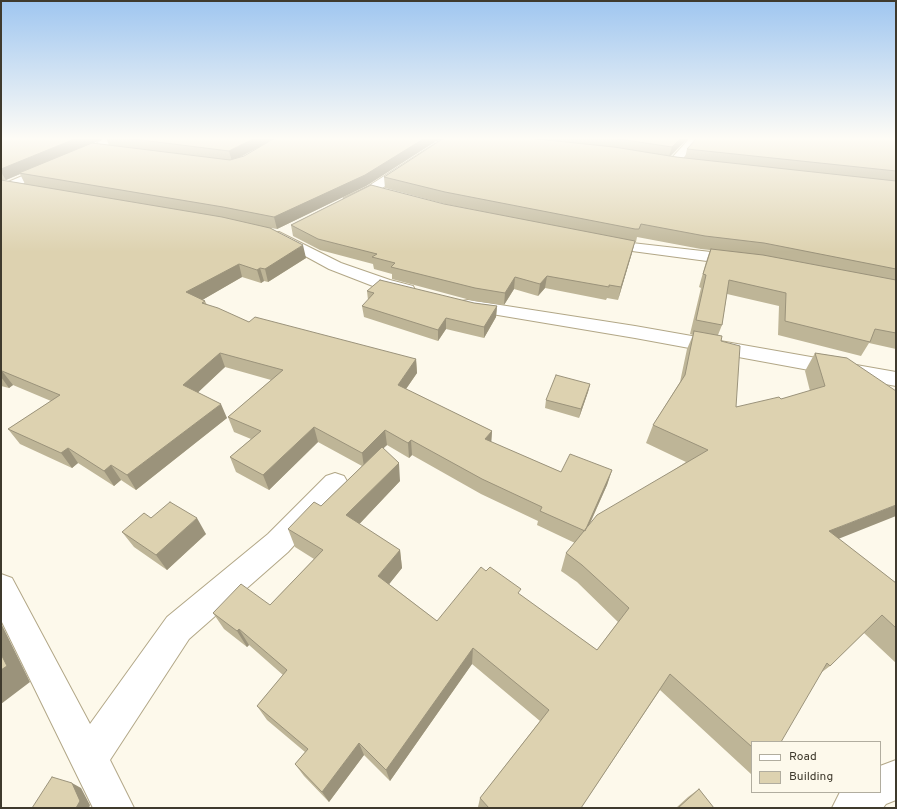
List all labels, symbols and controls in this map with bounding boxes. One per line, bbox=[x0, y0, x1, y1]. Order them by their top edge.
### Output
legend bbox=[751, 741, 881, 793]
text: Road bbox=[789, 749, 817, 765]
text: Building bbox=[789, 769, 833, 785]

